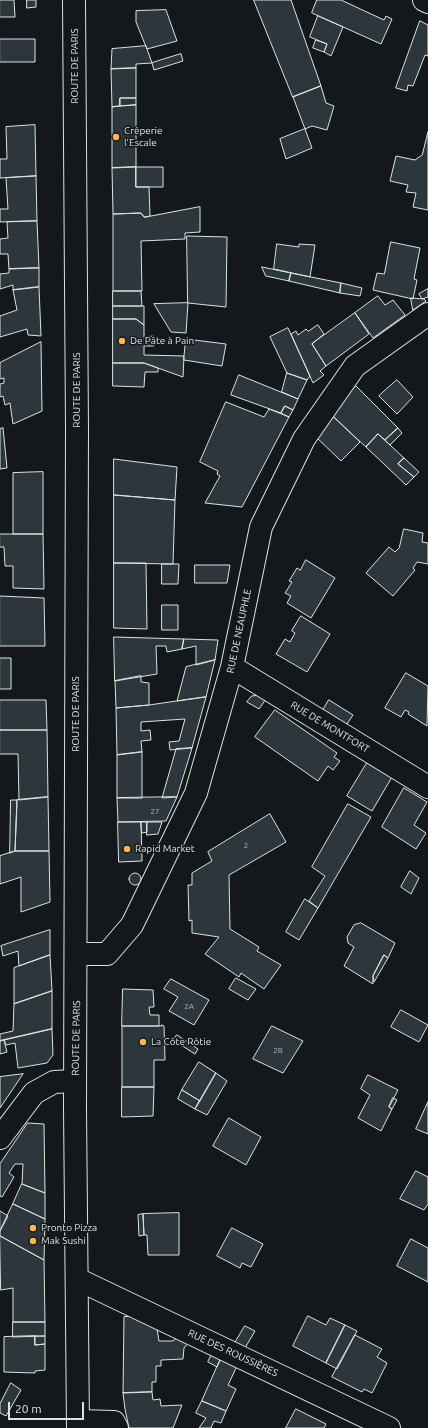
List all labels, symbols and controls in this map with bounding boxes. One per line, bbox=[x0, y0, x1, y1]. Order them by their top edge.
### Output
street label: ROUTE DE PARIS bbox=[69, 28, 81, 104]
place label: Crêperie l'Escale bbox=[124, 125, 163, 148]
marker: Crêperie l'Escale bbox=[111, 132, 121, 142]
place label: De Pâte à Pain bbox=[130, 335, 194, 347]
marker: De Pâte à Pain bbox=[117, 336, 127, 346]
street label: ROUTE DE PARIS bbox=[71, 352, 83, 428]
street label: RUE DE NEAUPHLE bbox=[224, 588, 254, 674]
street label: ROUTE DE PARIS bbox=[70, 676, 82, 752]
street label: RUE DE MONTFORT bbox=[288, 699, 372, 755]
house number: 27 bbox=[150, 806, 160, 816]
house number: 2 bbox=[244, 840, 248, 850]
place label: Rapid Market bbox=[135, 843, 195, 855]
marker: Rapid Market bbox=[122, 844, 132, 854]
street label: ROUTE DE PARIS bbox=[69, 1000, 83, 1076]
house number: 2A bbox=[184, 1001, 194, 1011]
place label: La Côte Rôtie bbox=[151, 1036, 211, 1048]
marker: La Côte Rôtie bbox=[138, 1037, 148, 1047]
house number: 2B bbox=[273, 1045, 283, 1055]
place label: Pronto Pizza bbox=[41, 1222, 97, 1234]
marker: Pronto Pizza bbox=[28, 1223, 38, 1233]
place label: Mak Sushi bbox=[41, 1235, 86, 1247]
marker: Mak Sushi bbox=[28, 1236, 38, 1246]
street label: RUE DES ROUSSIÈRES bbox=[186, 1327, 280, 1379]
scale bar bbox=[10, 1394, 86, 1420]
text: 20 m bbox=[15, 1402, 42, 1415]

